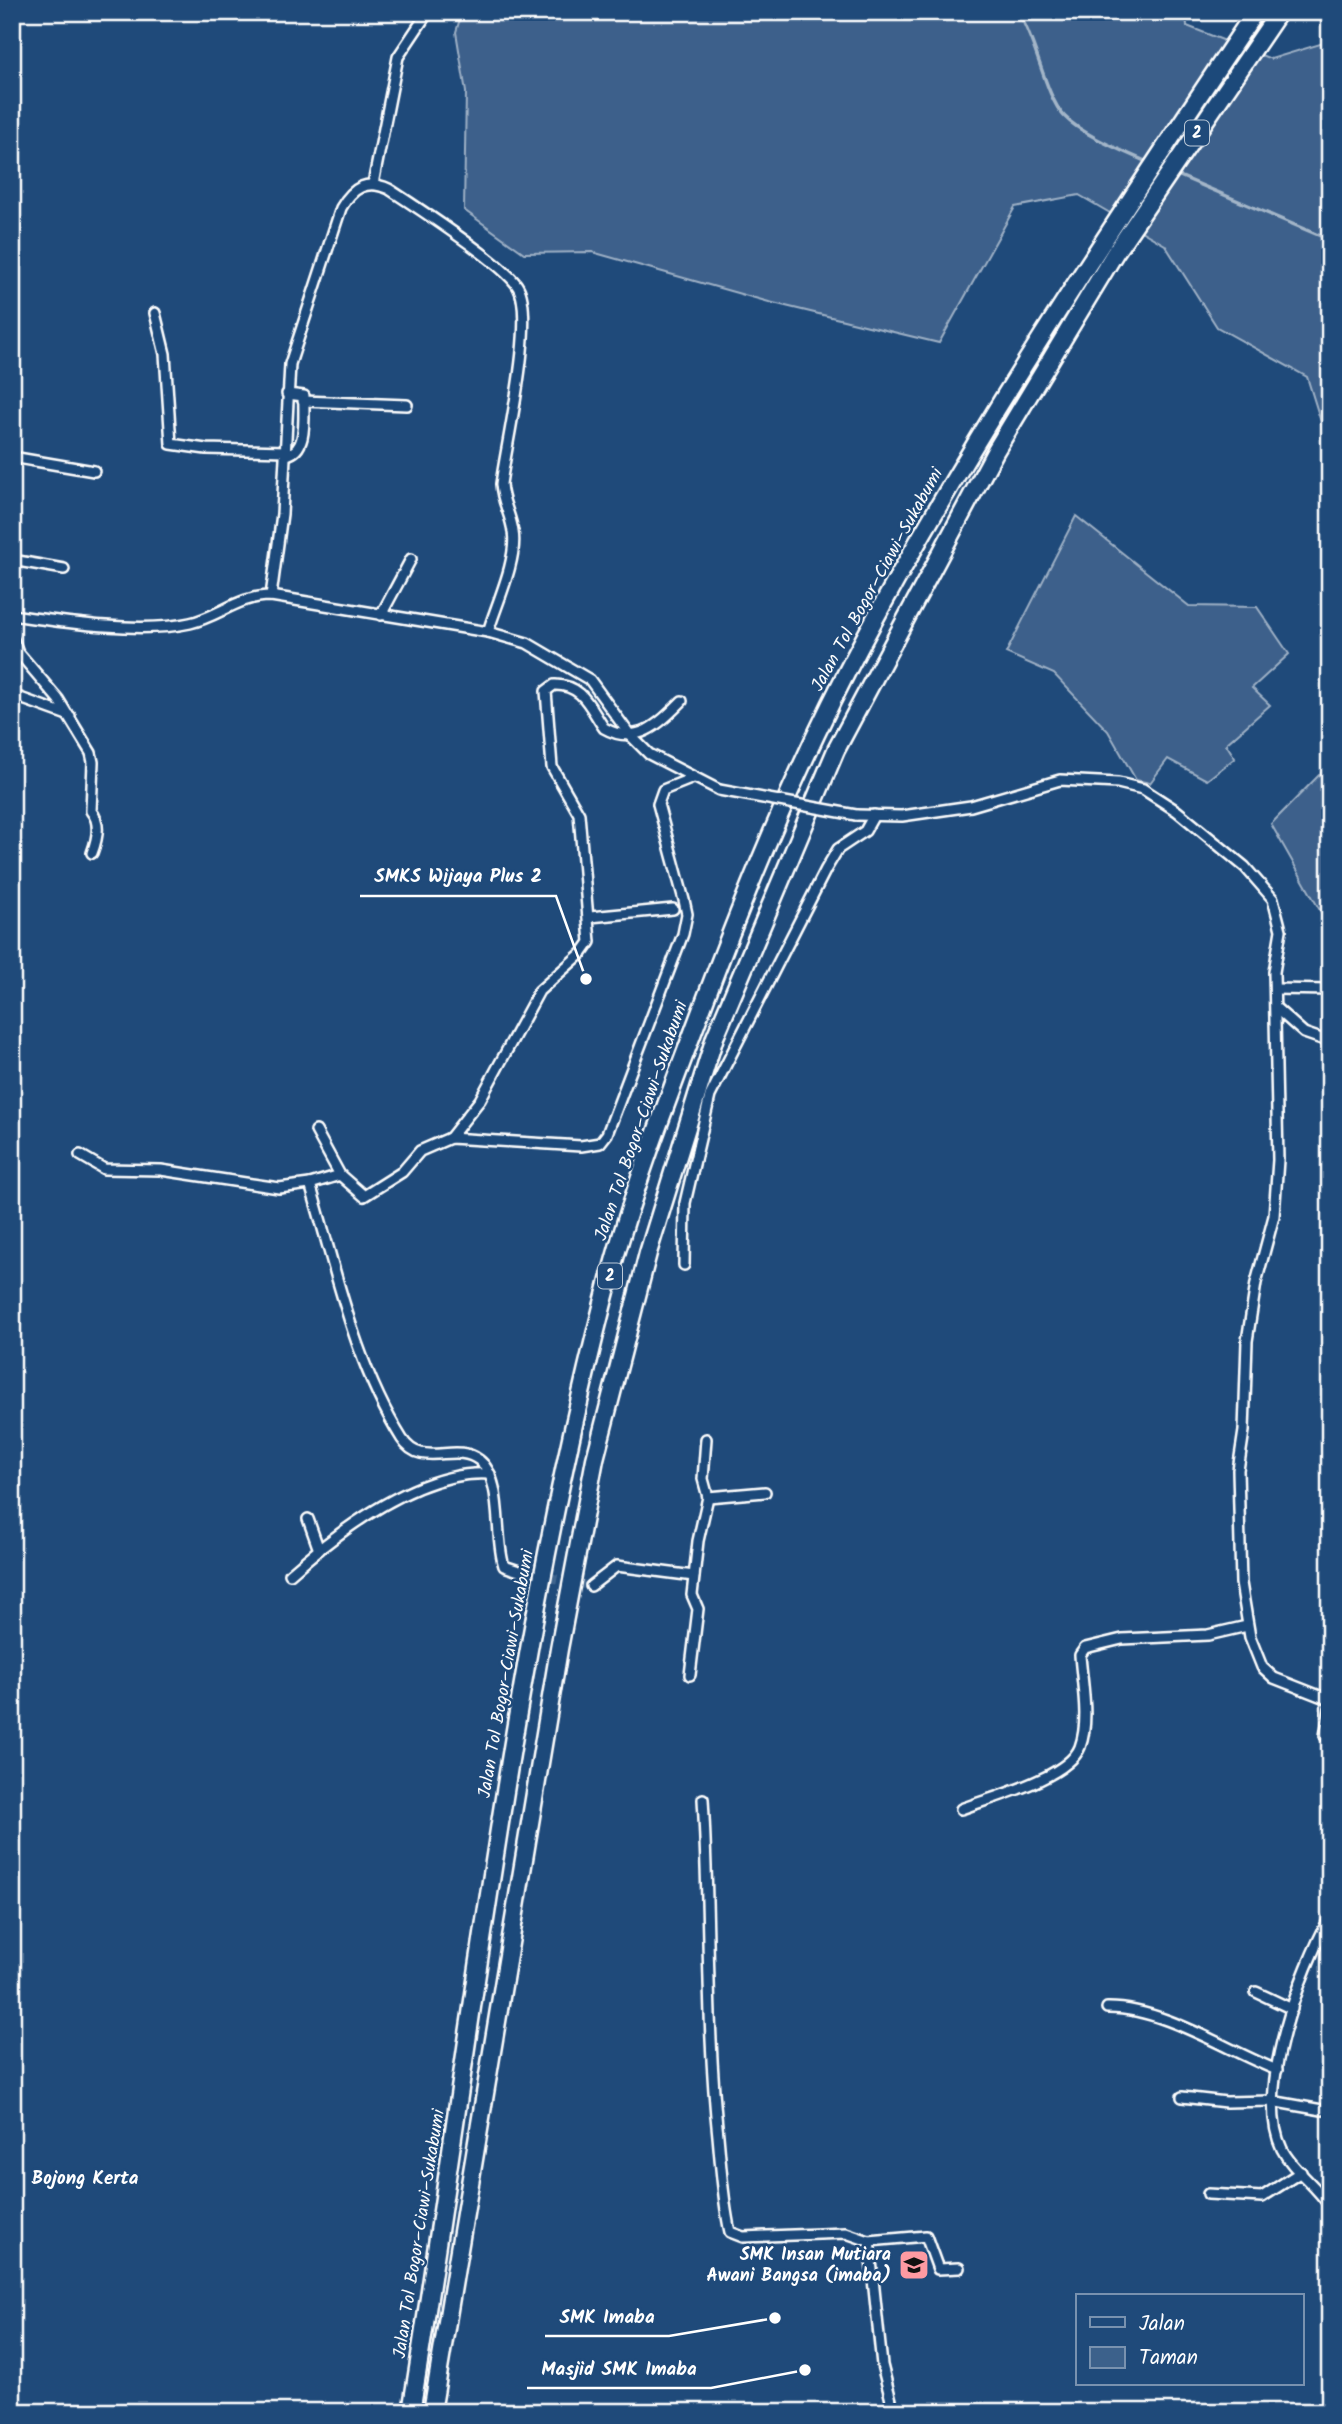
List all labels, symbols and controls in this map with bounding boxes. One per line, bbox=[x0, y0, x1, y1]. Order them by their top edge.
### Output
road number: 2 bbox=[1185, 120, 1209, 146]
street label: Jalan Tol Bogor–Ciawi–Sukabumi bbox=[804, 462, 952, 697]
callout: SMKS Wijaya Plus 2 bbox=[360, 856, 556, 896]
text: SMKS Wijaya Plus 2 bbox=[374, 862, 542, 892]
street label: Jalan Tol Bogor–Ciawi–Sukabumi bbox=[587, 997, 697, 1245]
road number: 2 bbox=[598, 1264, 622, 1288]
street label: Jalan Tol Bogor–Ciawi–Sukabumi bbox=[471, 1547, 543, 1801]
street label: Jalan Tol Bogor–Ciawi–Sukabumi bbox=[386, 2107, 454, 2361]
district label: Bojong Kerta bbox=[32, 2164, 139, 2194]
place label: SMK Insan Mutiara Awani Bangsa (imaba) bbox=[706, 2241, 891, 2291]
school or university icon: SMK Insan Mutiara Awani Bangsa (imaba) bbox=[897, 2248, 931, 2282]
legend bbox=[1076, 2294, 1304, 2386]
callout: SMK Imaba bbox=[545, 2296, 669, 2336]
text: SMK Imaba bbox=[559, 2303, 655, 2333]
text: Jalan bbox=[1139, 2308, 1185, 2341]
text: Taman bbox=[1139, 2342, 1198, 2375]
callout: Masjid SMK Imaba bbox=[527, 2348, 711, 2388]
text: Masjid SMK Imaba bbox=[541, 2355, 697, 2385]

